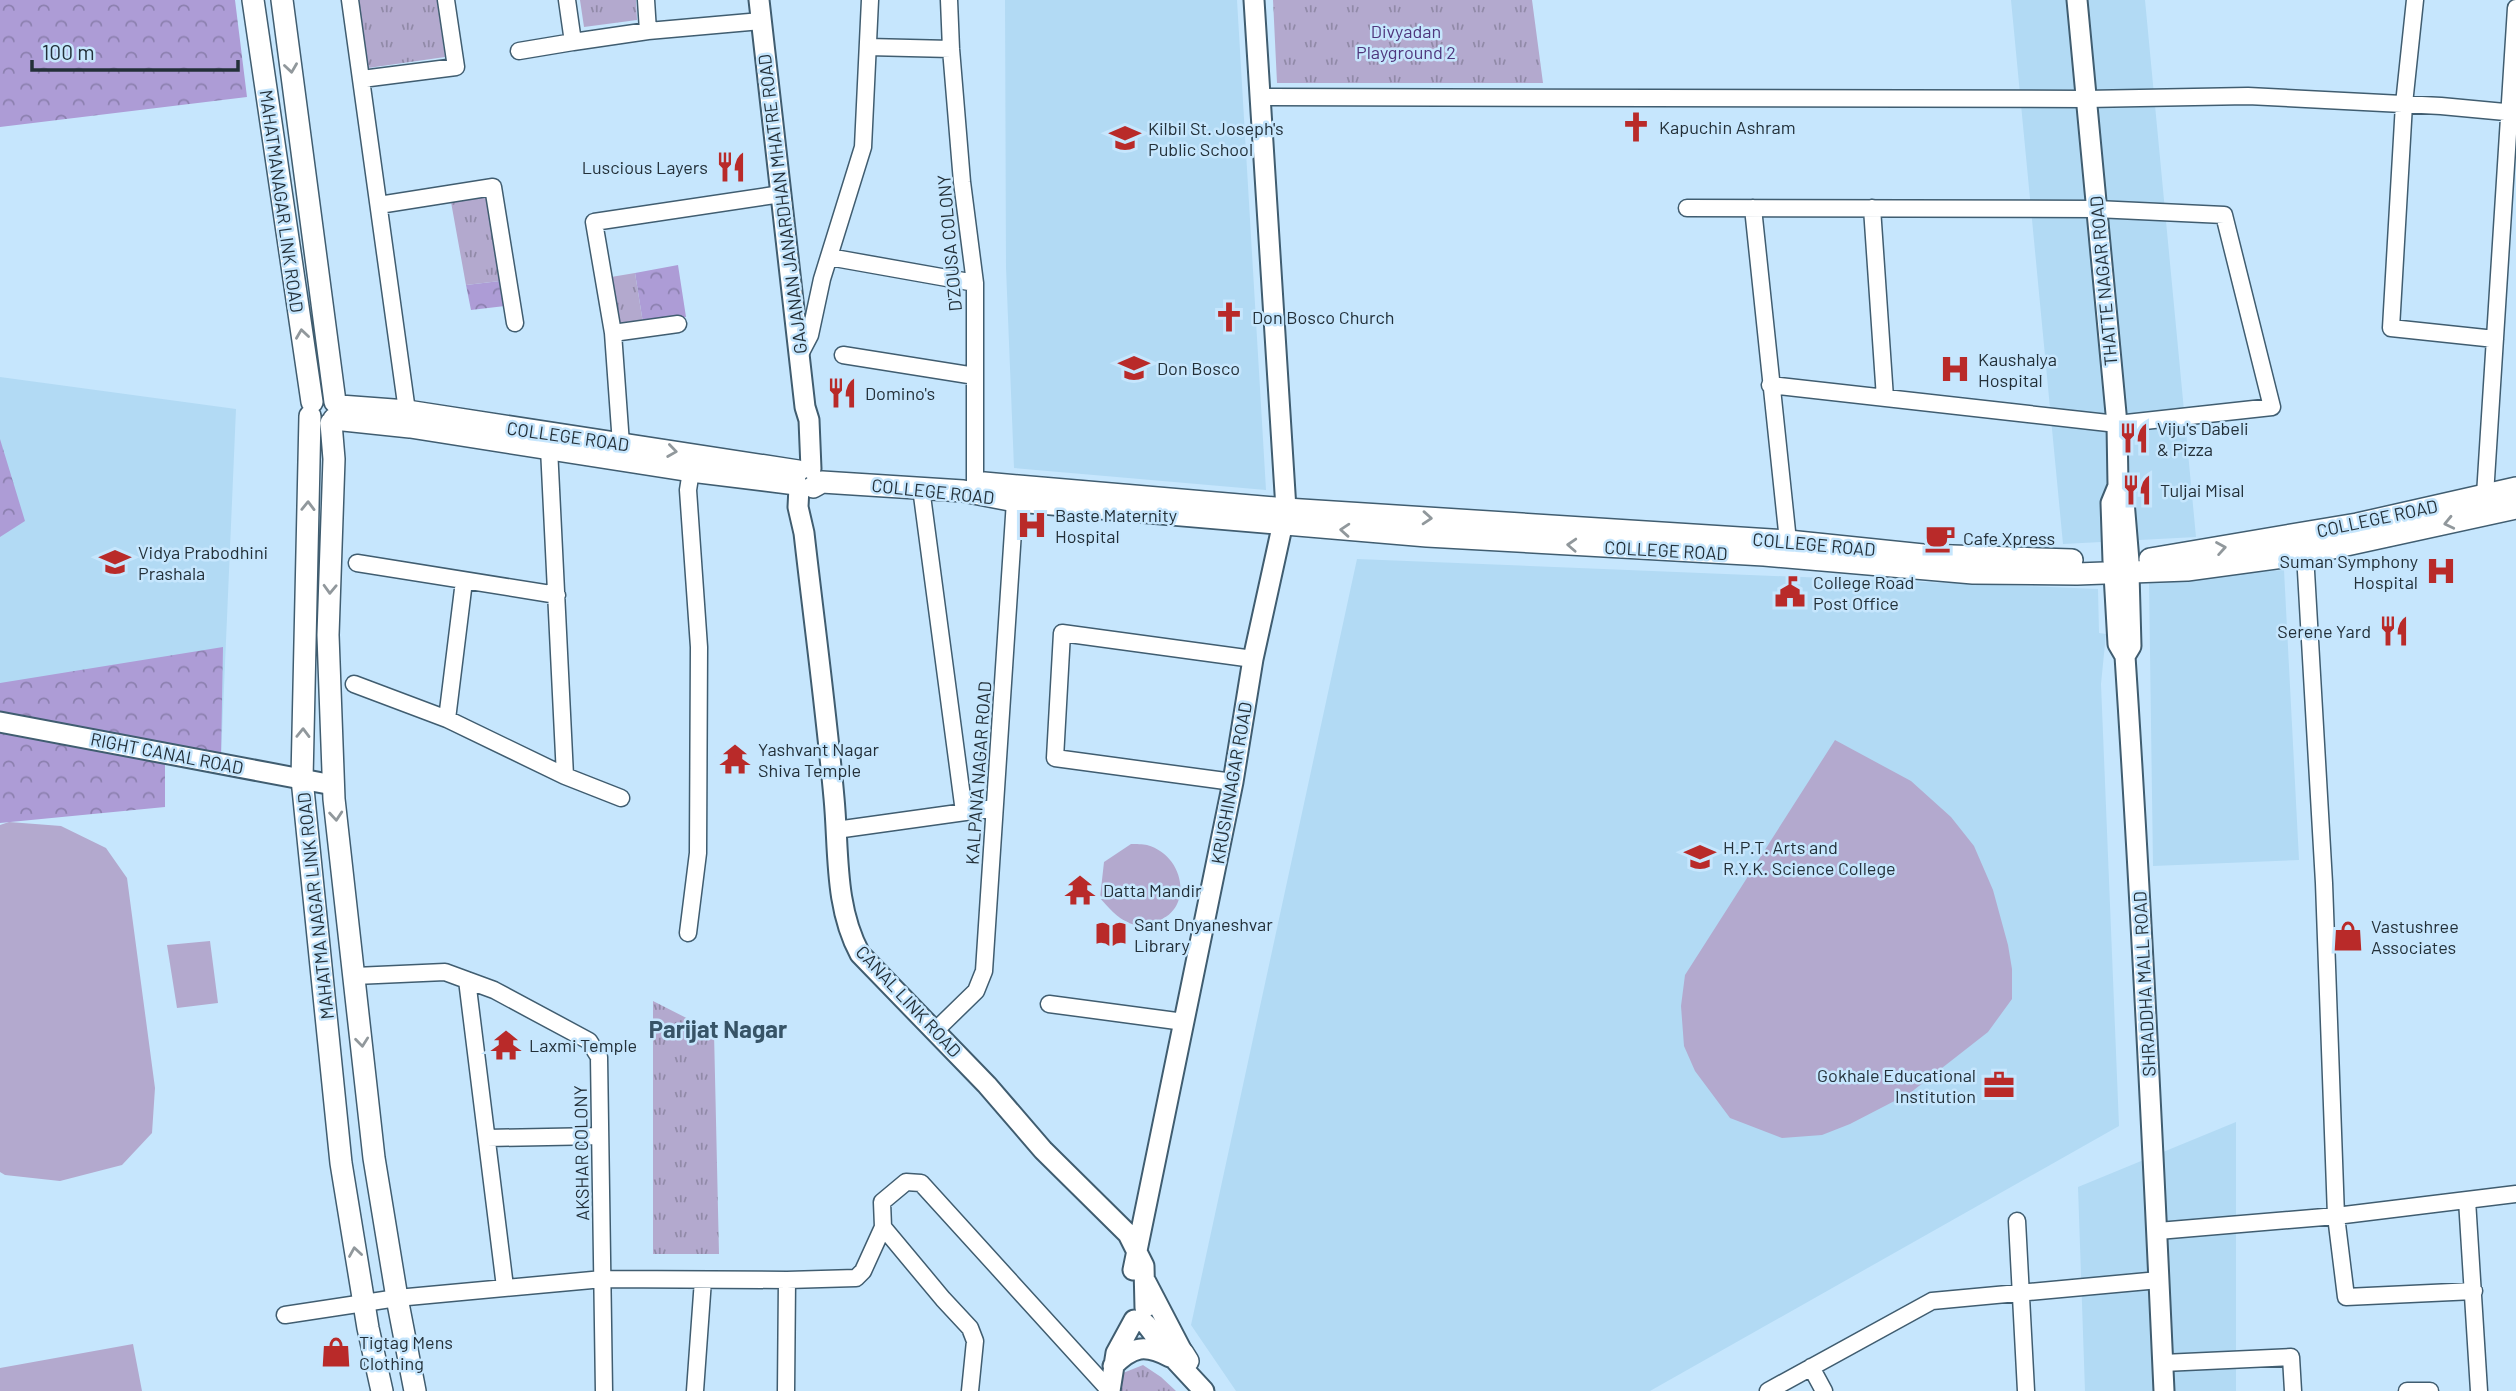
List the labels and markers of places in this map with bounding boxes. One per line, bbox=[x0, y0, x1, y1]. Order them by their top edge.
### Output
church icon: Kapuchin Ashram bbox=[1619, 110, 1653, 144]
place label: Kapuchin Ashram bbox=[1659, 116, 1796, 138]
place label: Kilbil St. Joseph's Public School bbox=[1148, 117, 1284, 160]
school or university icon: Kilbil St. Joseph's Public School bbox=[1108, 121, 1142, 155]
restaurant icon: Luscious Layers bbox=[714, 150, 748, 184]
place label: Luscious Layers bbox=[582, 156, 708, 178]
church icon: Don Bosco Church bbox=[1212, 300, 1246, 334]
place label: Don Bosco Church bbox=[1252, 306, 1395, 328]
place label: Kaushalya Hospital bbox=[1978, 348, 2057, 391]
school or university icon: Don Bosco bbox=[1117, 351, 1151, 385]
hospital icon: Kaushalya Hospital bbox=[1938, 352, 1972, 386]
place label: Don Bosco bbox=[1157, 357, 1240, 379]
restaurant icon: Domino's bbox=[825, 376, 859, 410]
place label: Domino's bbox=[865, 382, 935, 404]
place label: Viju's Dabeli & Pizza bbox=[2157, 417, 2249, 460]
restaurant icon: Viju's Dabeli & Pizza bbox=[2117, 421, 2151, 455]
restaurant icon: Tuljai Misal bbox=[2120, 473, 2154, 507]
place label: Tuljai Misal bbox=[2160, 479, 2245, 501]
place label: Baste Maternity Hospital bbox=[1055, 504, 1177, 547]
hospital icon: Baste Maternity Hospital bbox=[1015, 508, 1049, 542]
cafe icon: Cafe Xpress bbox=[1923, 521, 1957, 555]
place label: Cafe Xpress bbox=[1963, 527, 2055, 549]
place label: Vidya Prabodhini Prashala bbox=[138, 541, 268, 584]
school or university icon: Vidya Prabodhini Prashala bbox=[98, 545, 132, 579]
place label: Suman Symphony Hospital bbox=[2280, 550, 2418, 593]
hospital icon: Suman Symphony Hospital bbox=[2424, 554, 2458, 588]
place label: College Road Post Office bbox=[1813, 571, 1914, 614]
public building icon: College Road Post Office bbox=[1773, 575, 1807, 609]
restaurant icon: Serene Yard bbox=[2377, 614, 2411, 648]
place label: Serene Yard bbox=[2277, 620, 2371, 642]
place label: Yashvant Nagar Shiva Temple bbox=[758, 738, 879, 781]
temple icon: Yashvant Nagar Shiva Temple bbox=[718, 742, 752, 776]
place label: H.P.T. Arts and R.Y.K. Science College bbox=[1723, 836, 1896, 879]
school or university icon: H.P.T. Arts and R.Y.K. Science College bbox=[1683, 840, 1717, 874]
temple icon: Datta Mandir bbox=[1063, 873, 1097, 907]
place label: Datta Mandir bbox=[1103, 879, 1202, 901]
place label: Sant Dnyaneshvar Library bbox=[1134, 913, 1273, 956]
place label: Vastushree Associates bbox=[2371, 915, 2459, 958]
library icon: Sant Dnyaneshvar Library bbox=[1094, 917, 1128, 951]
shop icon: Vastushree Associates bbox=[2331, 919, 2365, 953]
temple icon: Laxmi Temple bbox=[489, 1028, 523, 1062]
place label: Laxmi Temple bbox=[529, 1034, 637, 1056]
place label: Gokhale Educational Institution bbox=[1817, 1064, 1976, 1107]
office icon: Gokhale Educational Institution bbox=[1982, 1068, 2016, 1102]
place label: Tigtag Mens Clothing bbox=[359, 1331, 453, 1374]
shop icon: Tigtag Mens Clothing bbox=[319, 1335, 353, 1369]

